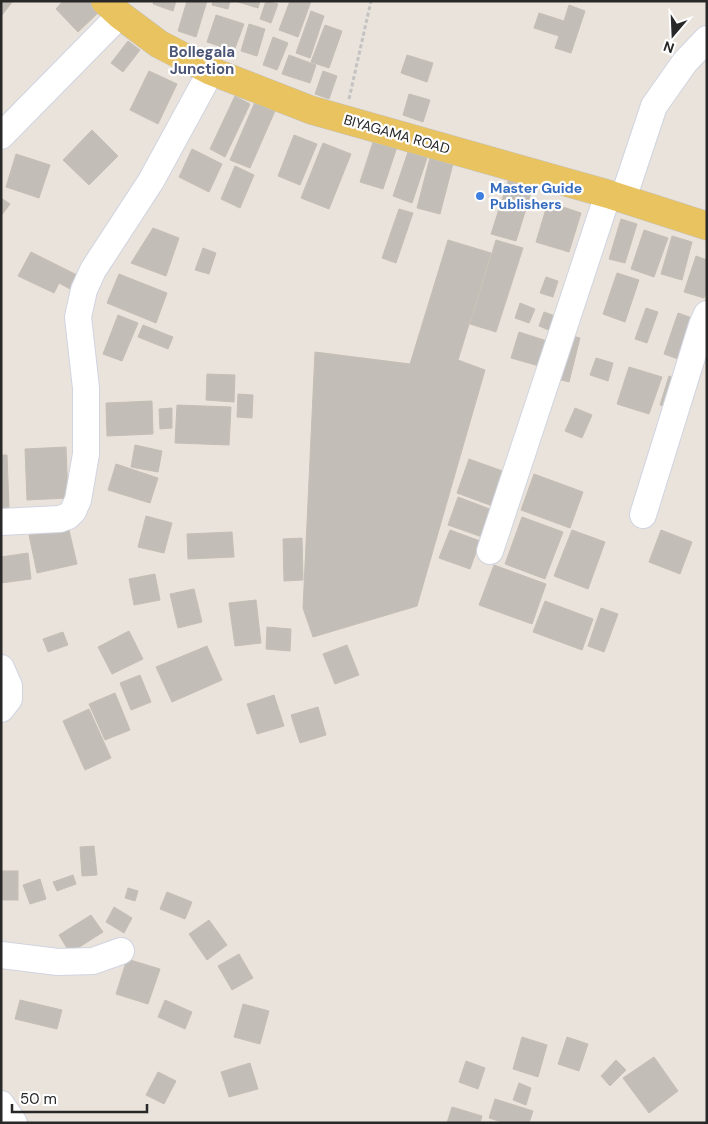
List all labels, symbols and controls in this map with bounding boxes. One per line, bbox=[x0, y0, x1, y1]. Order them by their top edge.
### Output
north arrow bbox=[648, 10, 698, 60]
text: N bbox=[661, 37, 677, 57]
district label: Bollegala Junction bbox=[169, 42, 235, 79]
street label: BIYAGAMA ROAD bbox=[342, 110, 452, 158]
place label: Master Guide Publishers bbox=[490, 179, 582, 213]
marker: Master Guide Publishers bbox=[474, 190, 486, 202]
scale bar bbox=[12, 1082, 148, 1114]
text: 50 m bbox=[20, 1089, 57, 1109]

